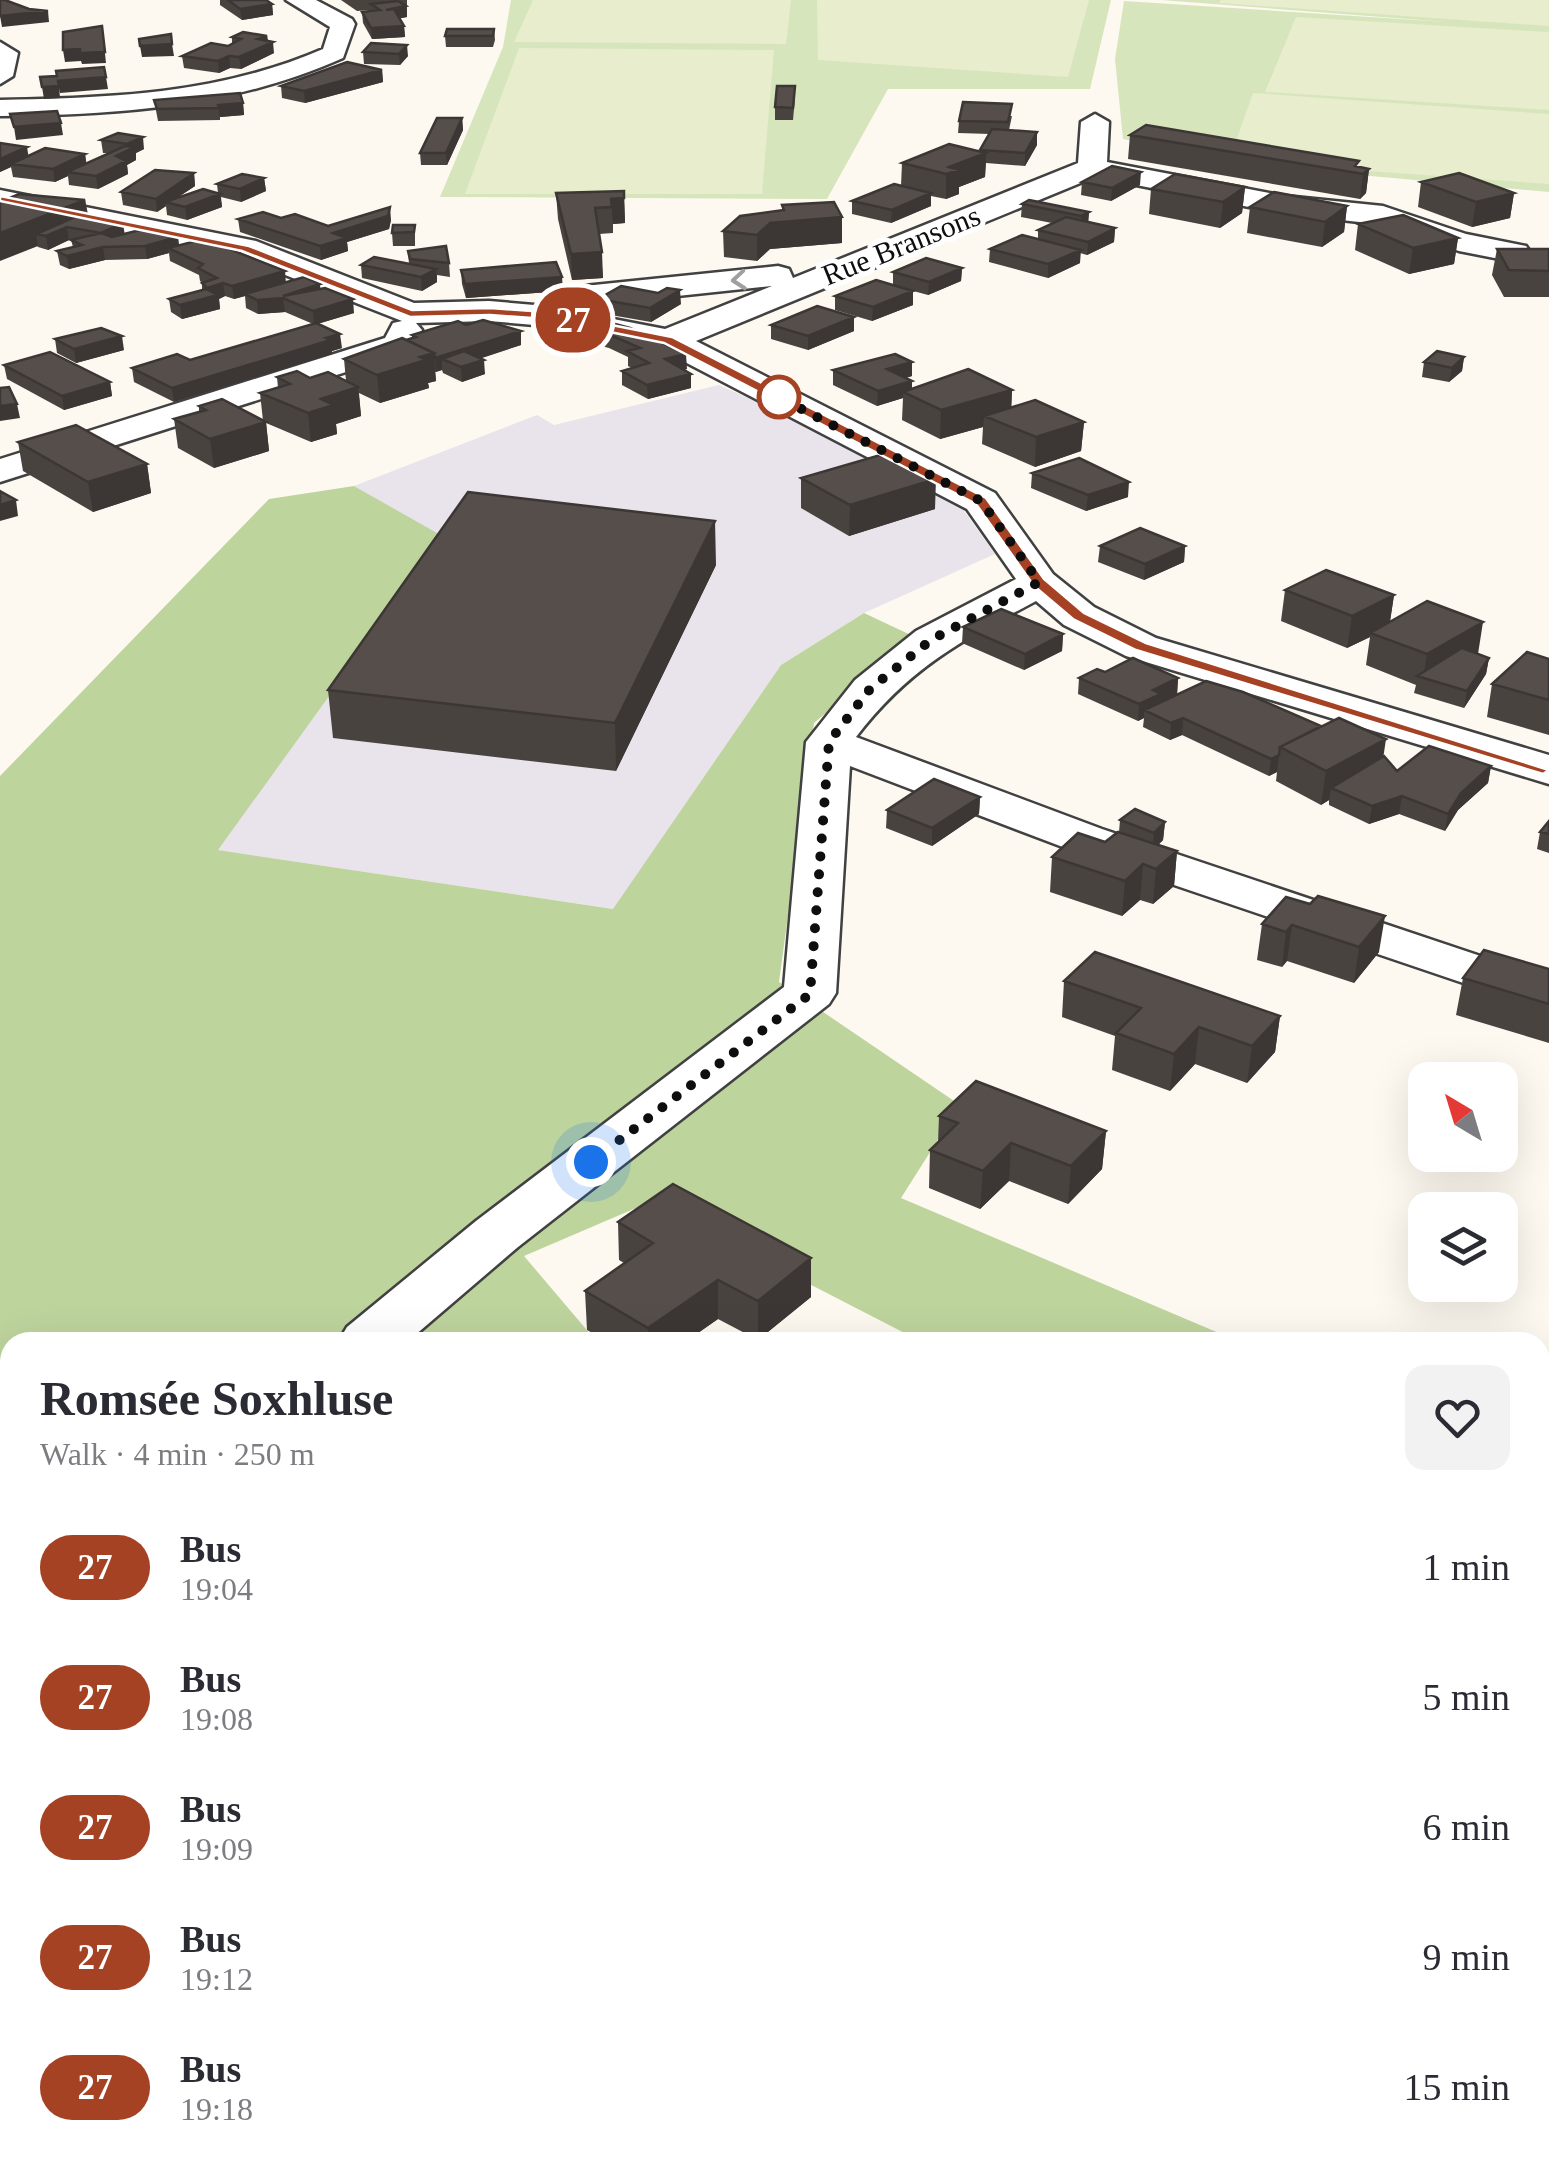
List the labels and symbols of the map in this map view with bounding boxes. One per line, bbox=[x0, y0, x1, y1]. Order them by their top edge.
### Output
street label: Rue Bransons bbox=[817, 198, 985, 292]
one-way arrow bbox=[731, 269, 747, 290]
line badge: 27 bbox=[528, 288, 618, 352]
unlabelled marker bbox=[758, 376, 800, 418]
north arrow bbox=[1408, 1062, 1518, 1172]
your location bbox=[566, 1137, 616, 1187]

